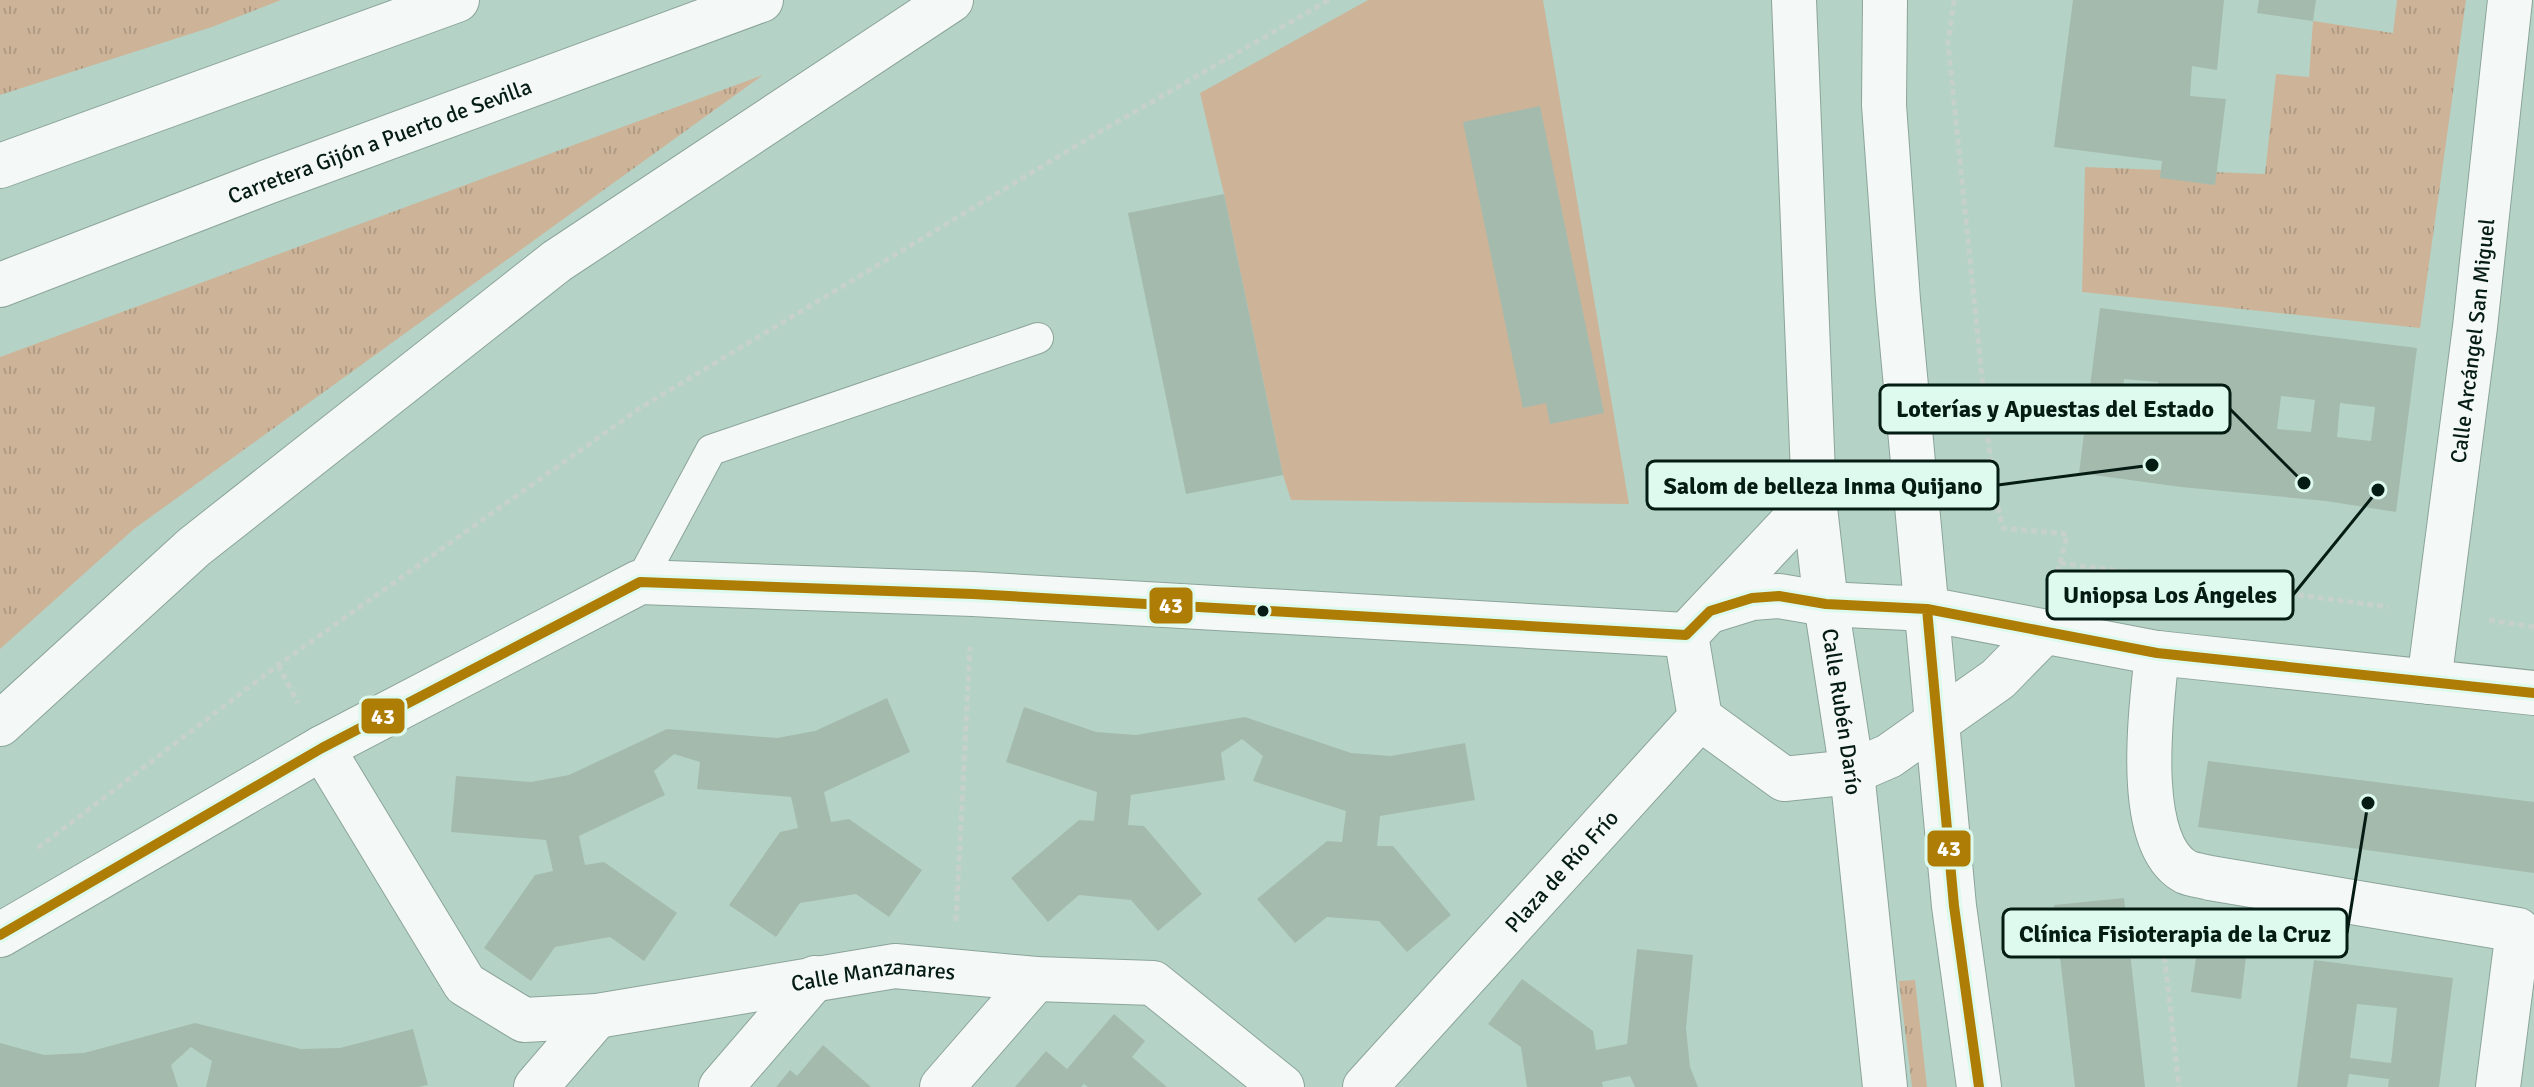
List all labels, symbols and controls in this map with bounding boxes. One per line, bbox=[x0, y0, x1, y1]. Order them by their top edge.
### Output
street label: Carretera Gijón a Puerto de Sevilla bbox=[224, 73, 535, 210]
street label: Calle Arcángel San Miguel bbox=[2444, 217, 2501, 465]
callout: Loterías y Apuestas del Estado bbox=[1880, 385, 2230, 433]
text: Loterías y Apuestas del Estado bbox=[1896, 394, 2214, 424]
callout: Salom de belleza Inma Quijano bbox=[1647, 461, 1998, 509]
text: Salom de belleza Inma Quijano bbox=[1663, 471, 1983, 501]
callout: Uniopsa Los Ángeles bbox=[2047, 571, 2293, 619]
text: Uniopsa Los Ángeles bbox=[2063, 580, 2277, 610]
line badge: 43 bbox=[1148, 586, 1194, 625]
text: 43 bbox=[1159, 592, 1183, 619]
unlabelled marker bbox=[1255, 603, 1271, 619]
street label: Calle Rubén Darío bbox=[1816, 627, 1867, 796]
line badge: 43 bbox=[360, 697, 406, 735]
text: 43 bbox=[371, 703, 395, 730]
street label: Plaza de Río Frío bbox=[1499, 804, 1624, 938]
line badge: 43 bbox=[1926, 829, 1972, 868]
text: 43 bbox=[1937, 835, 1961, 862]
callout: Clínica Fisioterapia de la Cruz bbox=[2003, 909, 2347, 957]
text: Clínica Fisioterapia de la Cruz bbox=[2019, 919, 2331, 949]
street label: Calle Manzanares bbox=[789, 953, 957, 997]

